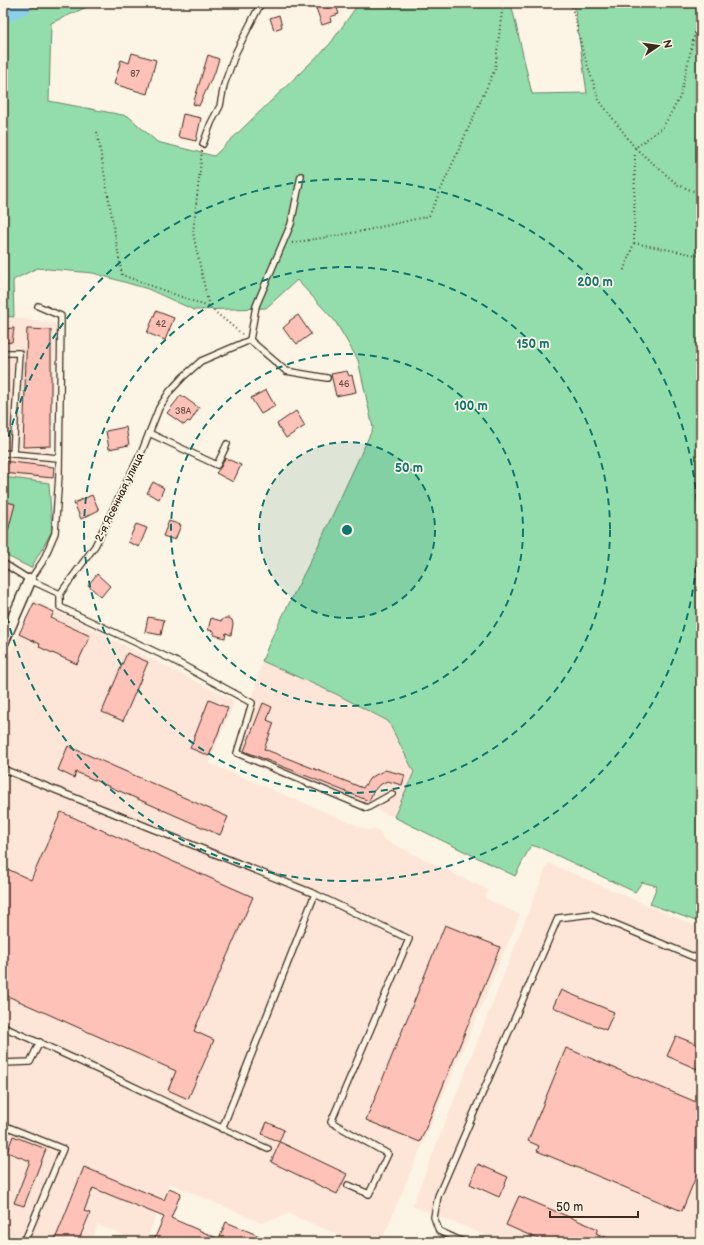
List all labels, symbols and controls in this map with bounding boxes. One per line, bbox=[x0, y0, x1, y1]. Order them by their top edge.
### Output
north arrow bbox=[638, 26, 678, 66]
text: N bbox=[660, 38, 675, 49]
house number: 87 bbox=[130, 69, 140, 80]
text: 200 m bbox=[577, 275, 613, 290]
house number: 42 bbox=[156, 319, 167, 330]
text: 150 m bbox=[517, 337, 549, 352]
house number: 46 bbox=[339, 379, 350, 390]
text: 100 m bbox=[454, 399, 488, 414]
house number: 38А bbox=[175, 406, 192, 417]
street label: 2-я Ясенная улица bbox=[92, 450, 147, 544]
text: 50 m bbox=[395, 461, 423, 476]
centre of rings bbox=[340, 523, 354, 537]
scale bar bbox=[550, 1193, 638, 1219]
text: 50 m bbox=[556, 1200, 583, 1215]

